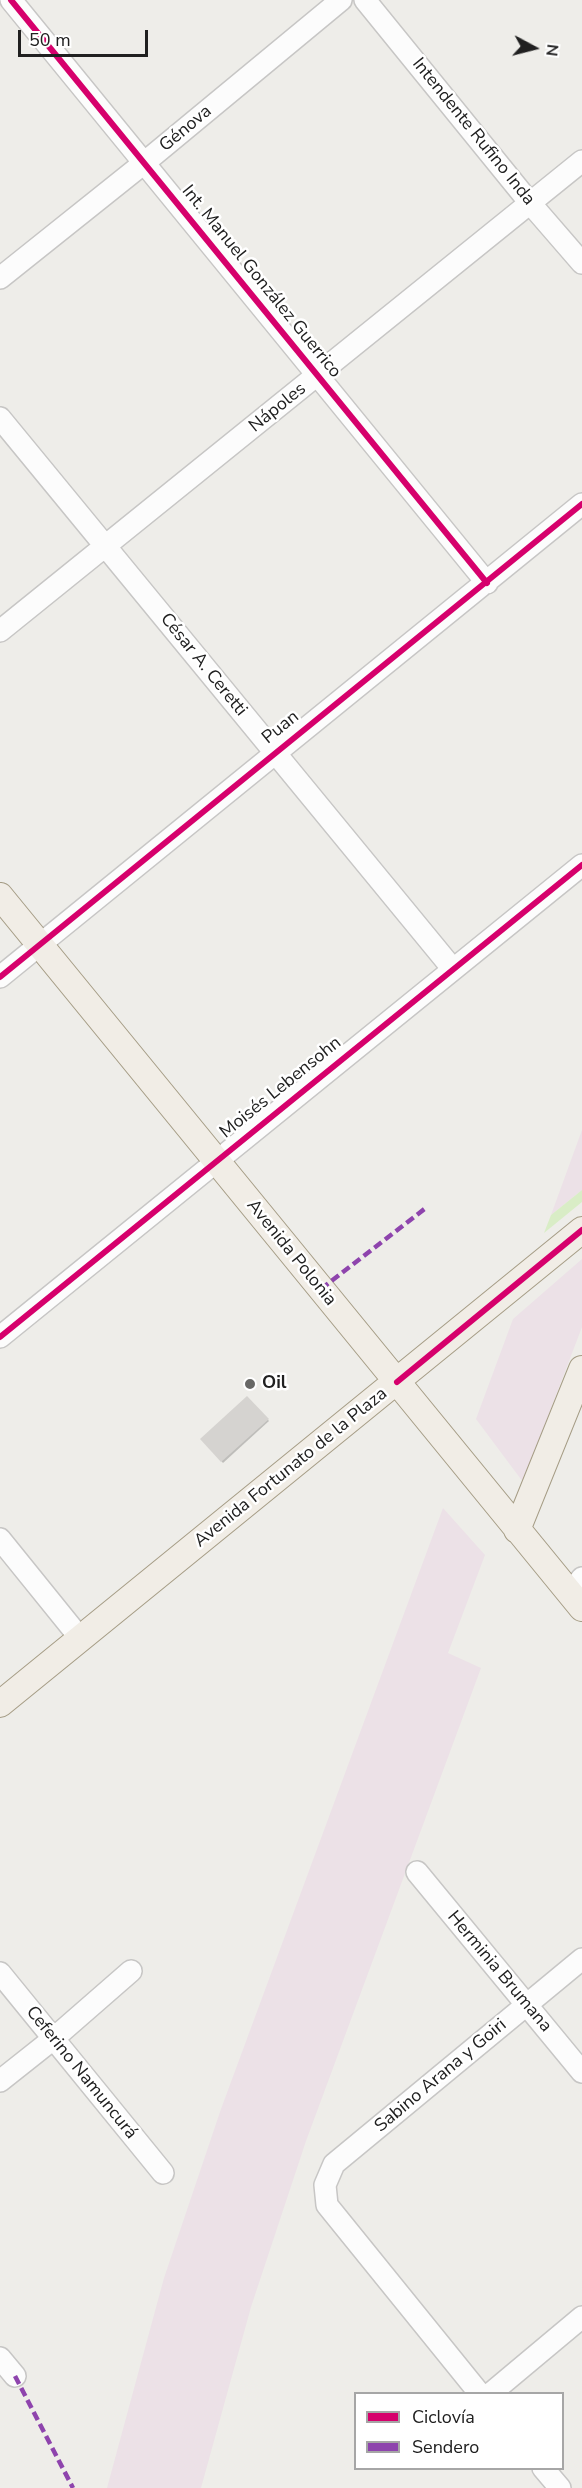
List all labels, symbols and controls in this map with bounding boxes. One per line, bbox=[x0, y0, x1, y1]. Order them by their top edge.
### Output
scale bar bbox=[21, 18, 152, 56]
north arrow bbox=[504, 18, 564, 78]
text: 50 m bbox=[29, 28, 71, 52]
text: N bbox=[540, 43, 564, 57]
street label: Intendente Rufino Inda bbox=[407, 54, 539, 210]
street label: Génova bbox=[156, 101, 216, 157]
street label: Int. Manuel González Guerrico bbox=[177, 181, 345, 383]
street label: Nápoles bbox=[245, 379, 311, 437]
street label: César A. Ceretti bbox=[155, 609, 251, 721]
street label: Puan bbox=[258, 707, 304, 749]
street label: Moisés Lebensohn bbox=[216, 1032, 346, 1144]
street label: Avenida Polonia bbox=[242, 1195, 340, 1311]
place label: Oil bbox=[262, 1373, 286, 1395]
marker: Oil bbox=[243, 1377, 257, 1391]
street label: Avenida Fortunato de la Plaza bbox=[190, 1383, 392, 1553]
street label: Herminia Brumana bbox=[442, 1907, 556, 2037]
street label: Ceferino Namuncurá bbox=[21, 2002, 141, 2144]
street label: Sabino Arana y Goiri bbox=[371, 2015, 511, 2137]
legend bbox=[354, 2392, 564, 2470]
text: Ciclovía bbox=[412, 2405, 475, 2429]
text: Sendero bbox=[412, 2435, 479, 2459]

